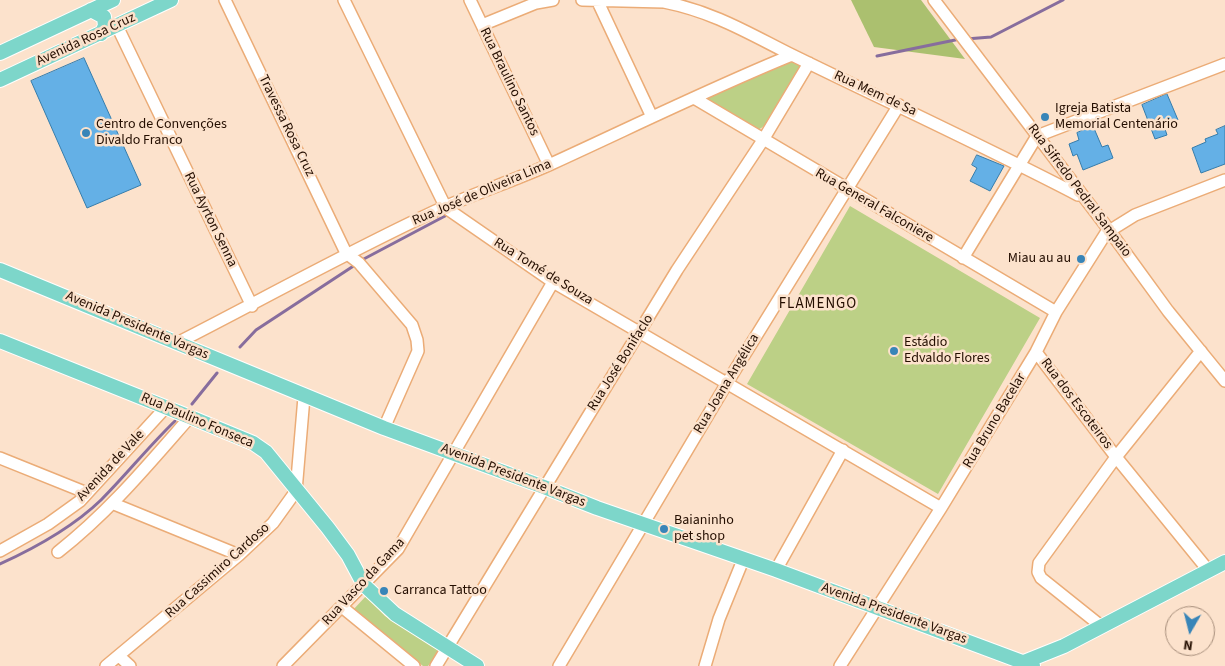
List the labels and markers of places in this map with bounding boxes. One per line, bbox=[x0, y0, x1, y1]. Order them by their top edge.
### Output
place label: Igreja Batista Memorial Centenário bbox=[1055, 101, 1178, 134]
marker: Igreja Batista Memorial Centenário bbox=[1039, 111, 1051, 123]
place label: Centro de Convenções Divaldo Franco bbox=[96, 117, 227, 150]
marker: Centro de Convenções Divaldo Franco bbox=[80, 127, 92, 139]
place label: Miau au au bbox=[1008, 251, 1071, 267]
marker: Miau au au bbox=[1075, 253, 1087, 265]
place label: Estádio Edvaldo Flores bbox=[904, 335, 990, 368]
marker: Estádio Edvaldo Flores bbox=[888, 345, 900, 357]
place label: Baianinho pet shop bbox=[674, 513, 734, 546]
marker: Baianinho pet shop bbox=[658, 523, 670, 535]
place label: Carranca Tattoo bbox=[394, 583, 487, 599]
marker: Carranca Tattoo bbox=[378, 585, 390, 597]

